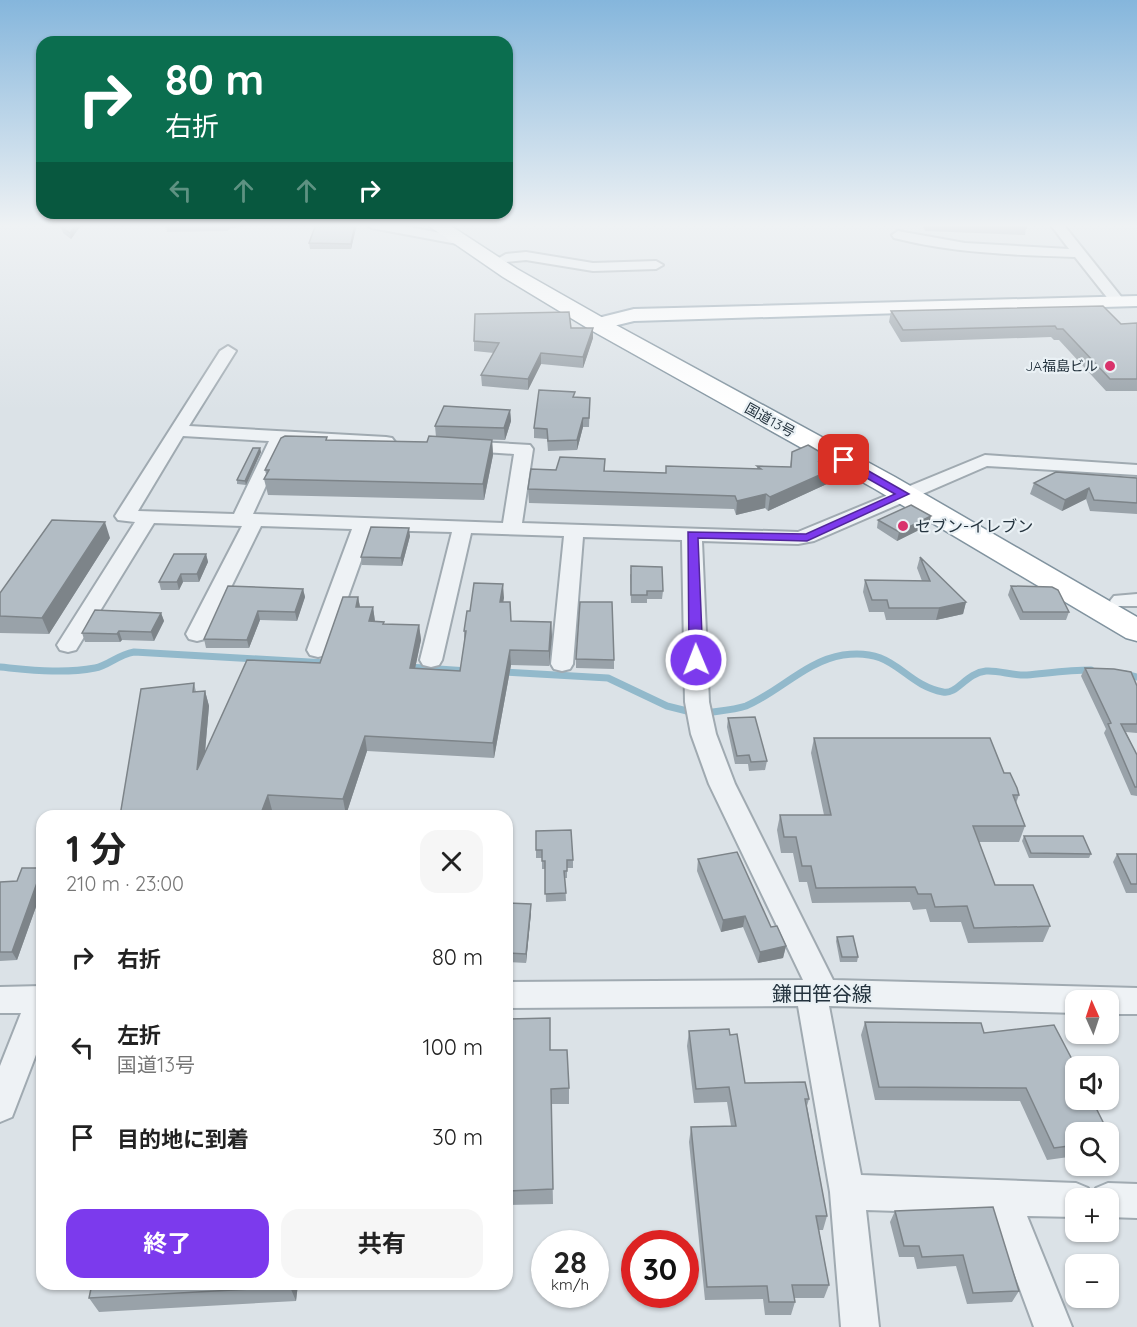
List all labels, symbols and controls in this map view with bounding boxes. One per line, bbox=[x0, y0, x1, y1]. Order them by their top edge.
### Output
text: 80 m bbox=[165, 53, 264, 106]
icon: right bbox=[66, 60, 144, 138]
text: 右折 bbox=[165, 109, 219, 143]
icon: left bbox=[164, 174, 197, 207]
icon: ahead bbox=[227, 174, 260, 207]
icon: ahead bbox=[290, 174, 323, 207]
icon: right bbox=[353, 174, 386, 207]
place label: JA福島ビル bbox=[1025, 357, 1098, 375]
marker: JA福島ビル bbox=[1103, 359, 1117, 373]
street label: 国道13号 bbox=[742, 399, 798, 441]
pin bbox=[818, 434, 869, 485]
icon: arrive bbox=[827, 443, 860, 476]
place label: セブン-イレブン bbox=[915, 516, 1033, 536]
marker: セブン-イレブン bbox=[896, 519, 910, 533]
position arrow bbox=[664, 628, 728, 692]
text: 1 分 bbox=[66, 826, 126, 871]
button: close bbox=[420, 830, 483, 893]
text: 210 m · 23:00 bbox=[66, 871, 184, 896]
icon: right bbox=[66, 941, 99, 974]
text: 80 m bbox=[432, 943, 483, 971]
text: 右折 bbox=[117, 945, 161, 973]
street label: 鎌田笹谷線 bbox=[772, 981, 872, 1006]
north arrow bbox=[1065, 990, 1119, 1044]
map controls bbox=[1065, 990, 1119, 1308]
text: 左折 bbox=[117, 1021, 161, 1049]
icon: left bbox=[66, 1031, 99, 1064]
text: 100 m bbox=[423, 1033, 483, 1061]
text: 国道13号 bbox=[117, 1052, 195, 1077]
button: sound bbox=[1065, 1056, 1119, 1110]
icon: arrive bbox=[66, 1121, 99, 1154]
button: search bbox=[1065, 1122, 1119, 1176]
text: 30 m bbox=[432, 1123, 483, 1151]
text: 目的地に到着 bbox=[117, 1125, 249, 1153]
button: + bbox=[1065, 1188, 1119, 1242]
button: 終了 bbox=[66, 1209, 269, 1278]
button: 共有 bbox=[281, 1209, 483, 1278]
speed limit sign: 30 bbox=[621, 1230, 699, 1308]
text: 28 bbox=[553, 1243, 587, 1281]
button: − bbox=[1065, 1254, 1119, 1308]
text: km/h bbox=[551, 1275, 589, 1294]

